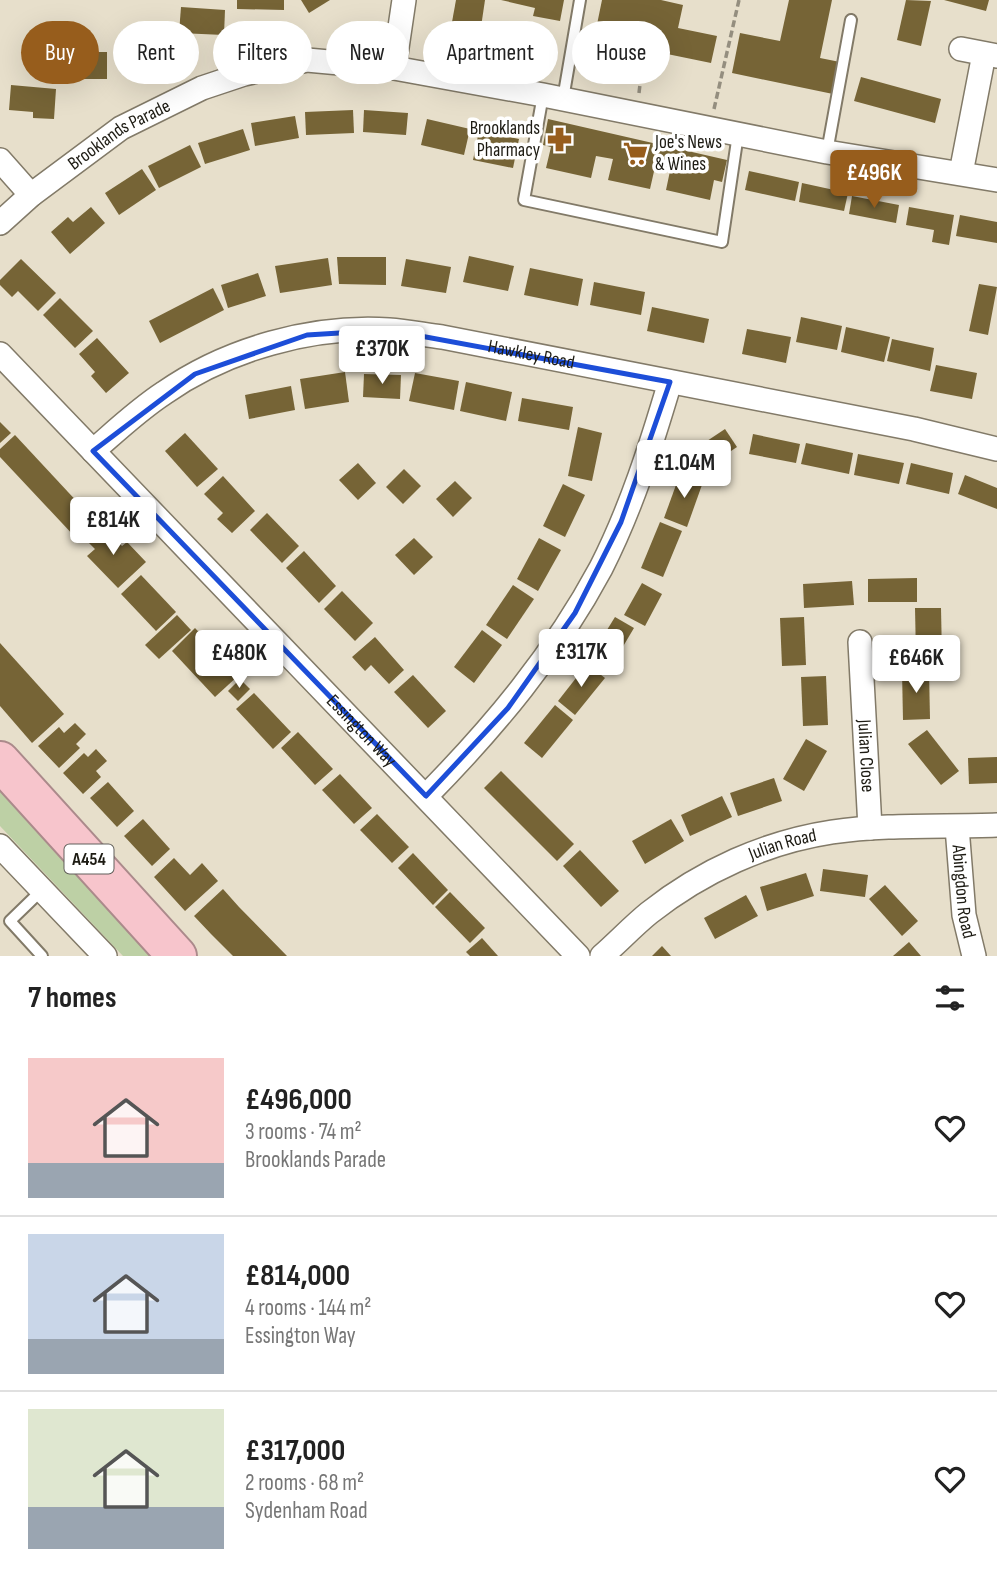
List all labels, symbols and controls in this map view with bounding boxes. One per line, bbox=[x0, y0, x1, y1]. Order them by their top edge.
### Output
chip: Buy bbox=[21, 21, 99, 84]
chip: Rent bbox=[113, 21, 199, 84]
chip: Filters bbox=[213, 21, 312, 84]
chip: New bbox=[326, 21, 409, 84]
chip: Apartment bbox=[423, 21, 558, 84]
chip: House bbox=[572, 21, 670, 84]
street label: Brooklands Parade bbox=[63, 94, 174, 175]
place label: Brooklands Pharmacy bbox=[470, 117, 541, 162]
pharmacy icon: Brooklands Pharmacy bbox=[546, 125, 574, 153]
place label: Joe's News & Wines bbox=[654, 131, 722, 176]
supermarket icon: Joe's News & Wines bbox=[621, 139, 649, 167]
pin: £496K bbox=[825, 150, 923, 210]
text: £496K bbox=[846, 159, 902, 187]
pin: £370K bbox=[333, 326, 431, 386]
text: £370K bbox=[355, 335, 409, 363]
street label: Hawkley Road bbox=[486, 335, 577, 374]
pin: £1.04M bbox=[627, 440, 741, 500]
text: £1.04M bbox=[653, 449, 715, 477]
pin: £814K bbox=[64, 498, 162, 557]
text: £814K bbox=[86, 506, 140, 534]
pin: £480K bbox=[190, 630, 288, 690]
pin: £317K bbox=[532, 630, 630, 689]
pin: £646K bbox=[867, 636, 965, 695]
text: £317K bbox=[555, 638, 607, 666]
text: £480K bbox=[211, 639, 267, 667]
text: £646K bbox=[888, 644, 944, 672]
street label: Essington Way bbox=[322, 690, 402, 772]
street label: Julian Close bbox=[853, 718, 880, 793]
street label: Julian Road bbox=[744, 824, 818, 866]
street label: Abingdon Road bbox=[947, 843, 981, 941]
road number: A454 bbox=[64, 844, 114, 874]
icon: filters bbox=[931, 979, 969, 1017]
text: 7 homes bbox=[28, 980, 116, 1016]
text: £496,000 bbox=[245, 1082, 352, 1118]
icon: home bbox=[84, 1086, 168, 1170]
icon: heart bbox=[931, 1109, 969, 1147]
text: 3 rooms · 74 m² bbox=[245, 1118, 362, 1146]
text: Brooklands Parade bbox=[245, 1146, 386, 1174]
text: £814,000 bbox=[245, 1258, 350, 1294]
icon: home bbox=[84, 1262, 168, 1346]
icon: heart bbox=[931, 1285, 969, 1323]
text: 4 rooms · 144 m² bbox=[245, 1294, 371, 1322]
text: Essington Way bbox=[245, 1322, 356, 1350]
text: £317,000 bbox=[245, 1433, 345, 1469]
icon: home bbox=[84, 1437, 168, 1521]
icon: heart bbox=[931, 1460, 969, 1498]
text: 2 rooms · 68 m² bbox=[245, 1469, 364, 1497]
text: Sydenham Road bbox=[245, 1497, 368, 1525]

